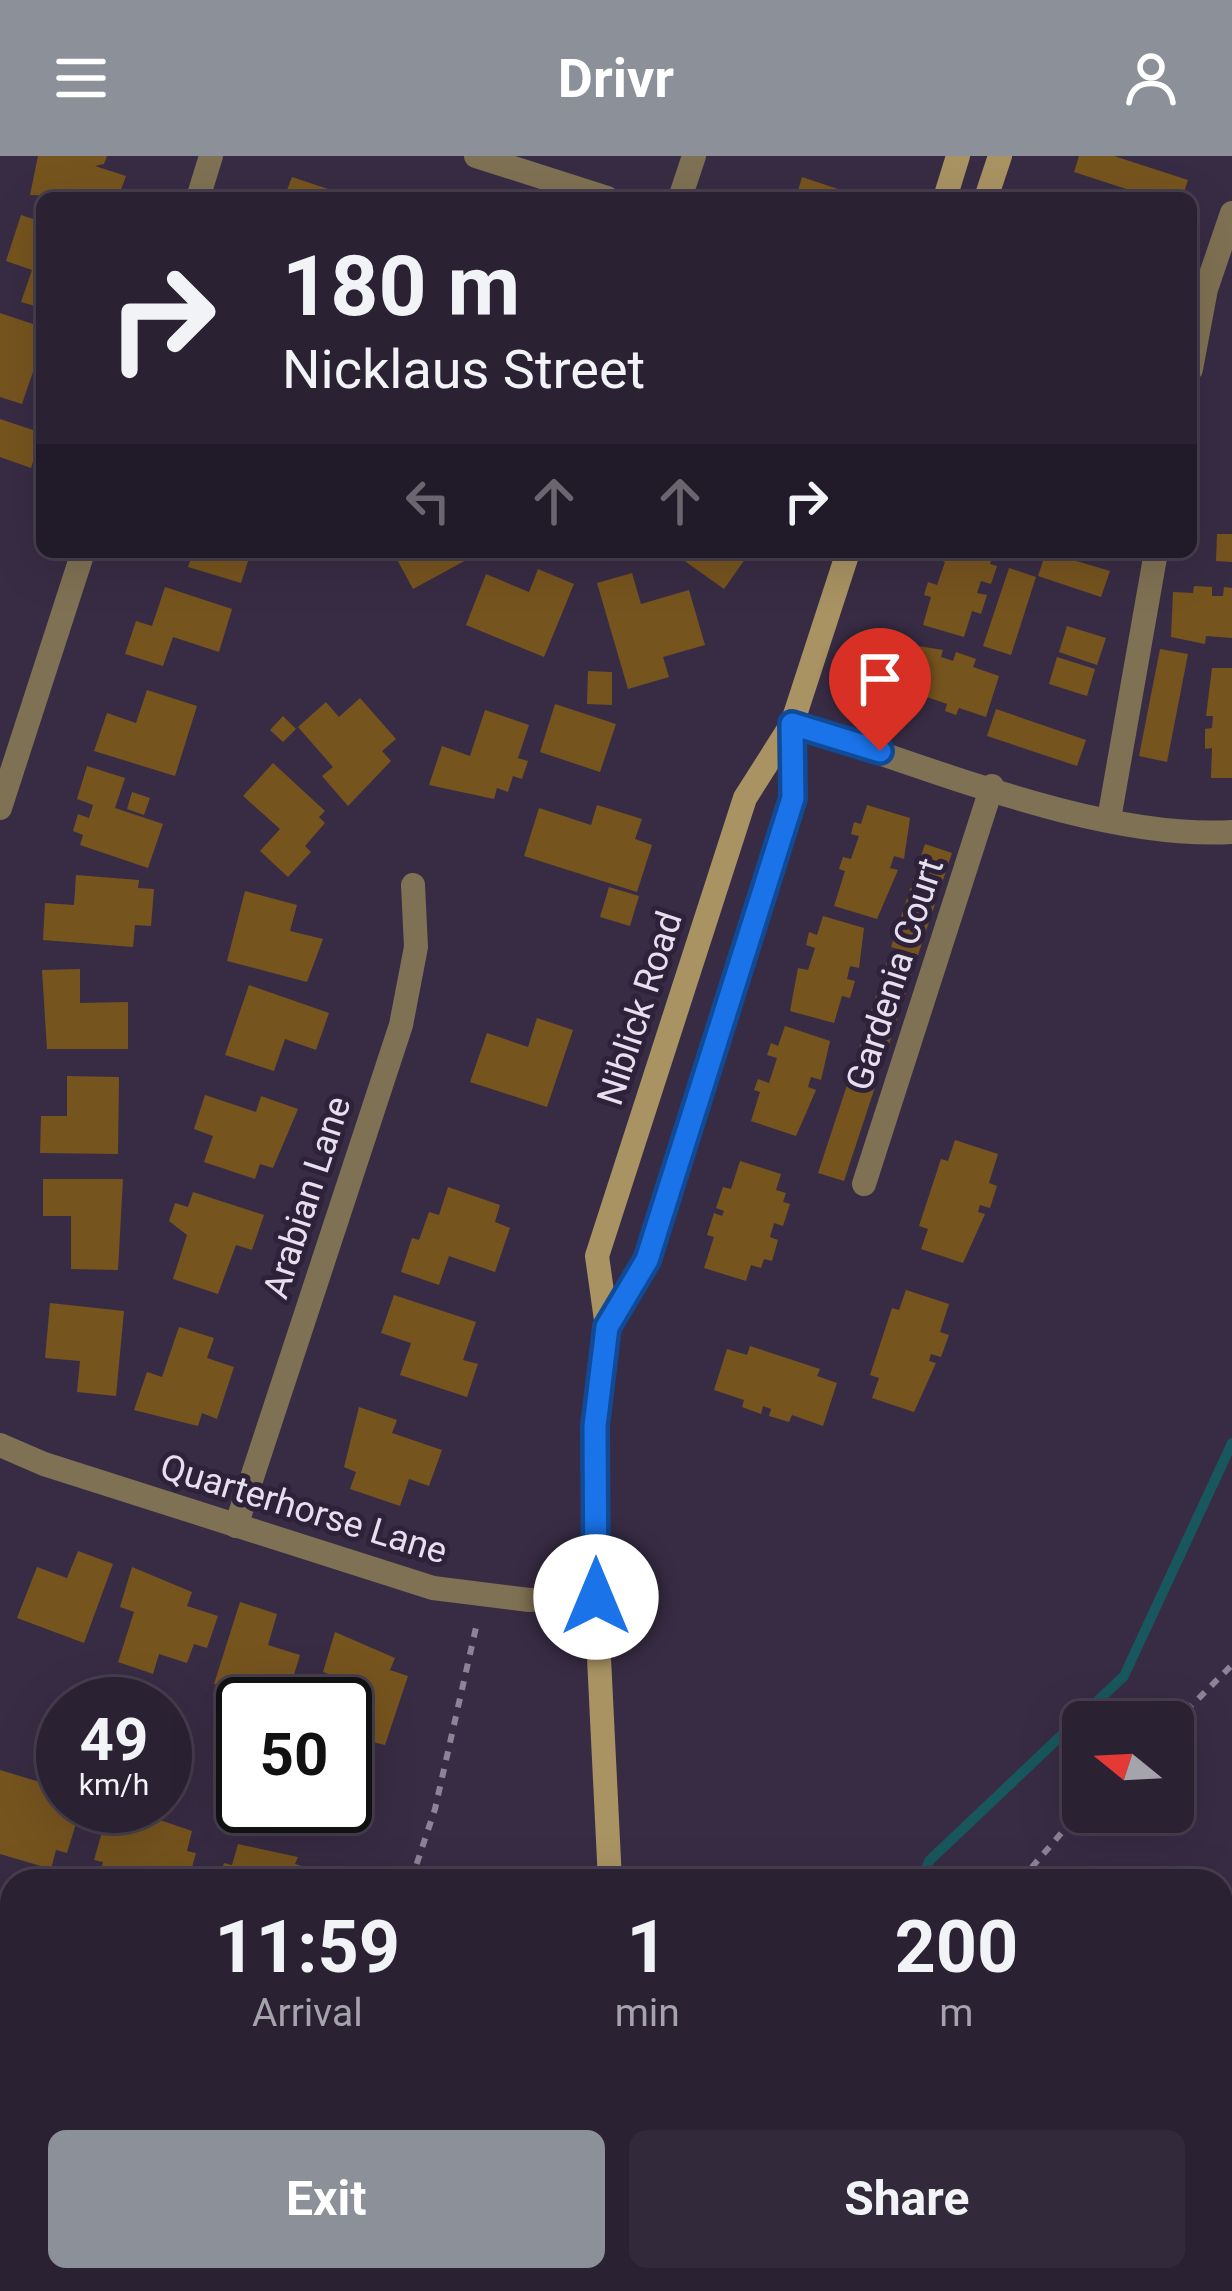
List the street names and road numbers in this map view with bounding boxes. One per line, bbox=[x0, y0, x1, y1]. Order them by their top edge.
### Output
street label: Gardenia Court bbox=[838, 853, 952, 1095]
street label: Niblick Road bbox=[589, 906, 691, 1110]
street label: Arabian Lane bbox=[255, 1091, 359, 1304]
street label: Quarterhorse Lane bbox=[155, 1445, 452, 1573]

